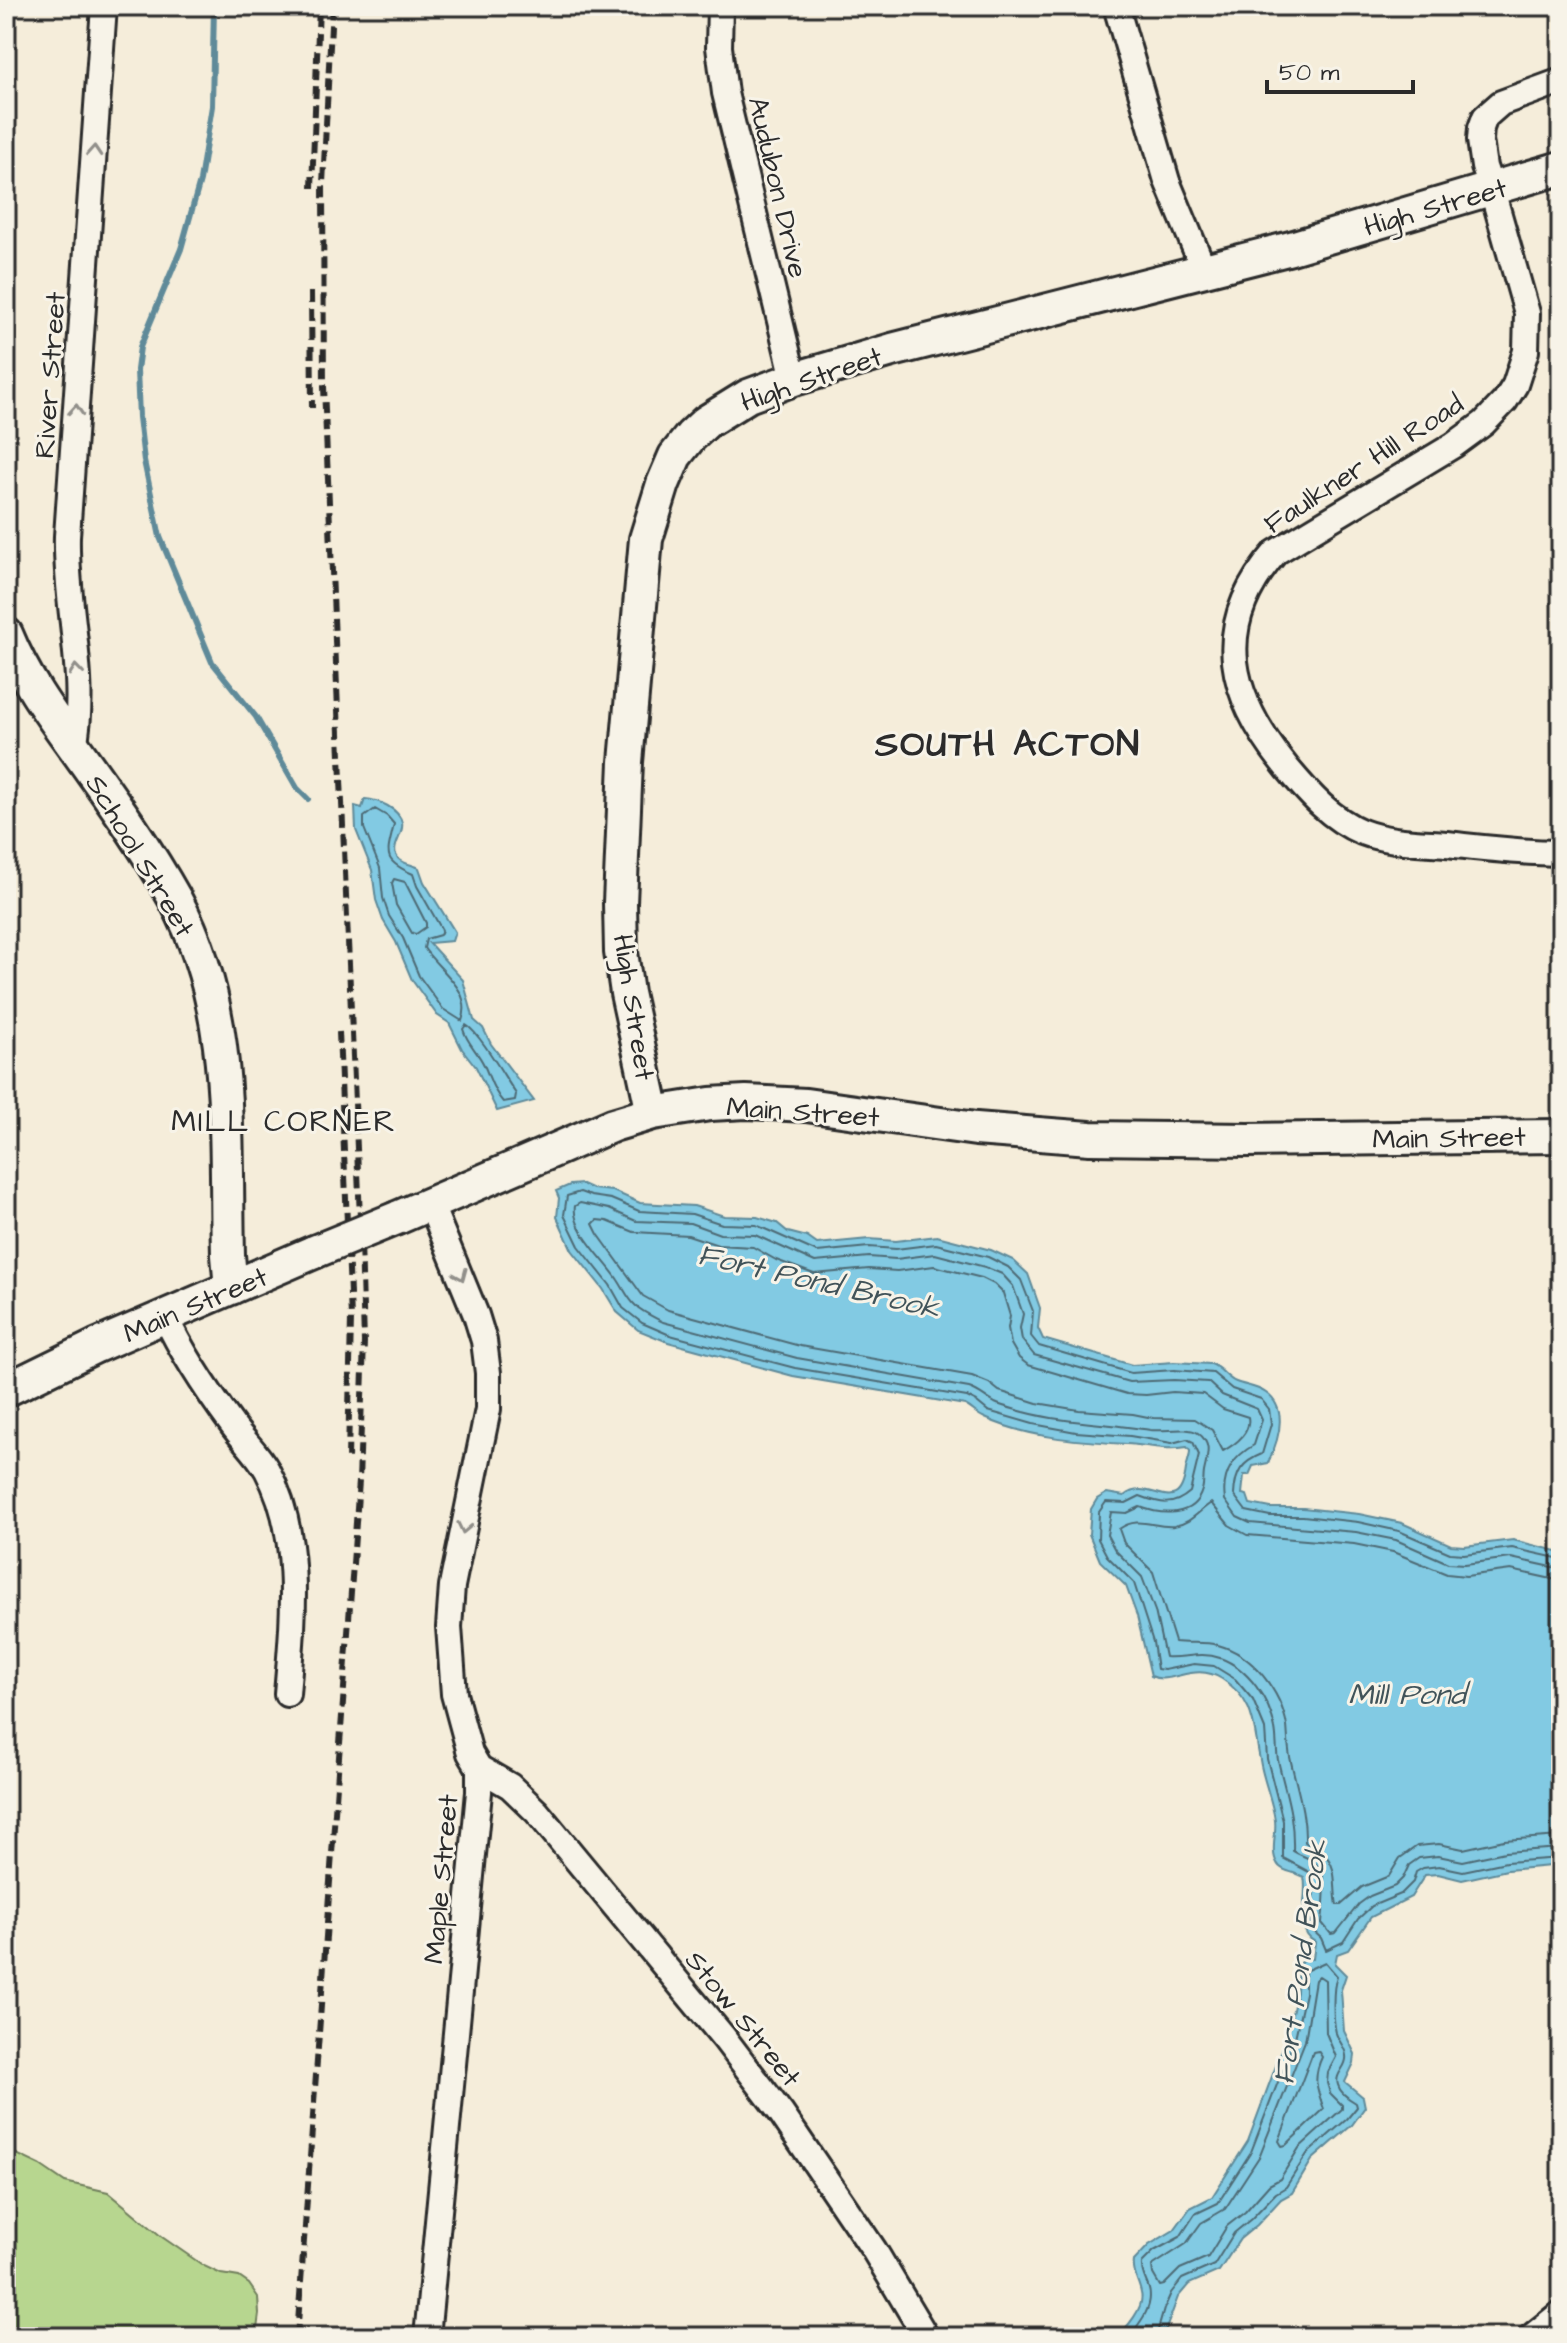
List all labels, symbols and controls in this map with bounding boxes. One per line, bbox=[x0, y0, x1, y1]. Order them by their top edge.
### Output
scale bar bbox=[1267, 44, 1413, 94]
text: 50 m bbox=[1279, 56, 1340, 90]
street label: Audubon Drive bbox=[738, 93, 817, 282]
one-way arrow bbox=[85, 144, 102, 157]
street label: High Street bbox=[1359, 168, 1512, 247]
street label: River Street bbox=[25, 290, 76, 460]
street label: High Street bbox=[736, 337, 888, 423]
street label: Faulkner Hill Road bbox=[1256, 385, 1471, 543]
one-way arrow bbox=[67, 403, 84, 416]
one-way arrow bbox=[68, 663, 85, 676]
district label: SOUTH ACTON bbox=[874, 719, 1141, 770]
street label: School Street bbox=[76, 767, 204, 945]
street label: High Street bbox=[602, 932, 664, 1084]
street label: Main Street bbox=[725, 1088, 881, 1137]
district label: MILL CORNER bbox=[171, 1101, 397, 1143]
street label: Main Street bbox=[1372, 1118, 1527, 1159]
water label: Fort Pond Brook bbox=[694, 1234, 944, 1330]
street label: Main Street bbox=[117, 1257, 274, 1353]
one-way arrow bbox=[451, 1267, 468, 1281]
one-way arrow bbox=[456, 1521, 473, 1535]
water label: Mill Pond bbox=[1348, 1674, 1471, 1716]
street label: Maple Street bbox=[415, 1792, 468, 1966]
water label: Fort Pond Brook bbox=[1263, 1836, 1339, 2087]
street label: Stow Street bbox=[676, 1942, 810, 2096]

